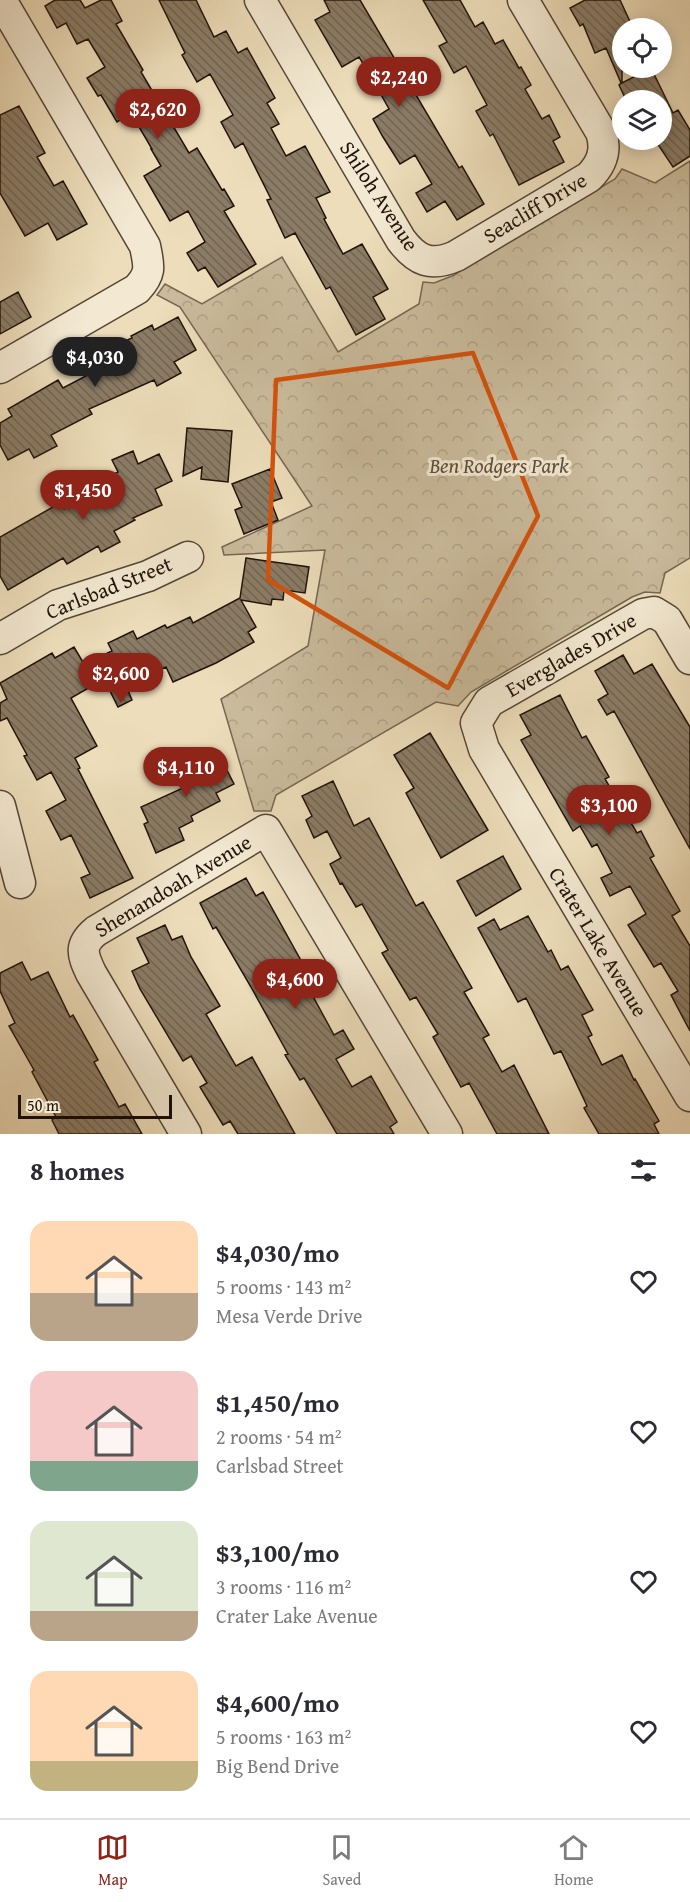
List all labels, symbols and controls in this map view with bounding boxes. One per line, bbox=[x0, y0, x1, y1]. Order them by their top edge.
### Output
map controls bbox=[612, 18, 672, 150]
button: locate bbox=[612, 18, 672, 78]
pin: $2,240 bbox=[350, 57, 448, 108]
text: $2,240 bbox=[370, 62, 428, 91]
pin: $2,620 bbox=[109, 89, 207, 140]
button: layers bbox=[612, 90, 672, 150]
text: $2,620 bbox=[129, 94, 187, 123]
street label: Shiloh Avenue bbox=[332, 135, 427, 257]
street label: Seacliff Drive bbox=[477, 164, 593, 251]
pin: $4,030 bbox=[46, 337, 144, 388]
text: $4,030 bbox=[66, 342, 124, 371]
park label: Ben Rodgers Park bbox=[428, 450, 569, 481]
pin: $1,450 bbox=[34, 470, 132, 521]
text: $1,450 bbox=[54, 475, 112, 504]
street label: Carlsbad Street bbox=[41, 548, 177, 627]
street label: Everglades Drive bbox=[500, 604, 642, 705]
pin: $2,600 bbox=[72, 653, 170, 704]
text: $2,600 bbox=[92, 658, 150, 687]
pin: $4,110 bbox=[137, 747, 235, 798]
text: $4,110 bbox=[157, 752, 215, 781]
pin: $3,100 bbox=[560, 785, 658, 836]
text: $3,100 bbox=[580, 790, 638, 819]
street label: Shenandoah Avenue bbox=[88, 826, 257, 945]
street label: Crater Lake Avenue bbox=[541, 861, 656, 1023]
pin: $4,600 bbox=[246, 959, 344, 1010]
text: $4,600 bbox=[266, 964, 324, 993]
scale bar bbox=[18, 1092, 172, 1120]
text: 50 m bbox=[27, 1093, 59, 1117]
text: 8 homes bbox=[30, 1151, 125, 1190]
icon: filters bbox=[627, 1154, 660, 1187]
text: $4,030/mo bbox=[216, 1233, 339, 1272]
icon: home bbox=[78, 1245, 150, 1317]
icon: heart bbox=[627, 1265, 660, 1298]
text: 5 rooms · 143 m² bbox=[216, 1272, 351, 1301]
text: Mesa Verde Drive bbox=[216, 1301, 362, 1330]
text: $1,450/mo bbox=[216, 1383, 339, 1422]
icon: home bbox=[78, 1395, 150, 1467]
icon: heart bbox=[627, 1415, 660, 1448]
text: 2 rooms · 54 m² bbox=[216, 1422, 342, 1451]
text: Carlsbad Street bbox=[216, 1451, 344, 1480]
text: $3,100/mo bbox=[216, 1533, 339, 1572]
icon: home bbox=[78, 1545, 150, 1617]
icon: heart bbox=[627, 1565, 660, 1598]
text: 3 rooms · 116 m² bbox=[216, 1572, 351, 1601]
text: Crater Lake Avenue bbox=[216, 1601, 378, 1630]
text: $4,600/mo bbox=[216, 1683, 339, 1722]
icon: home bbox=[78, 1695, 150, 1767]
icon: heart bbox=[627, 1715, 660, 1748]
text: 5 rooms · 163 m² bbox=[216, 1722, 351, 1751]
text: Big Bend Drive bbox=[216, 1751, 339, 1780]
tab: Map bbox=[96, 1831, 129, 1891]
tab: Saved bbox=[322, 1831, 361, 1891]
tab: Home bbox=[554, 1831, 594, 1891]

